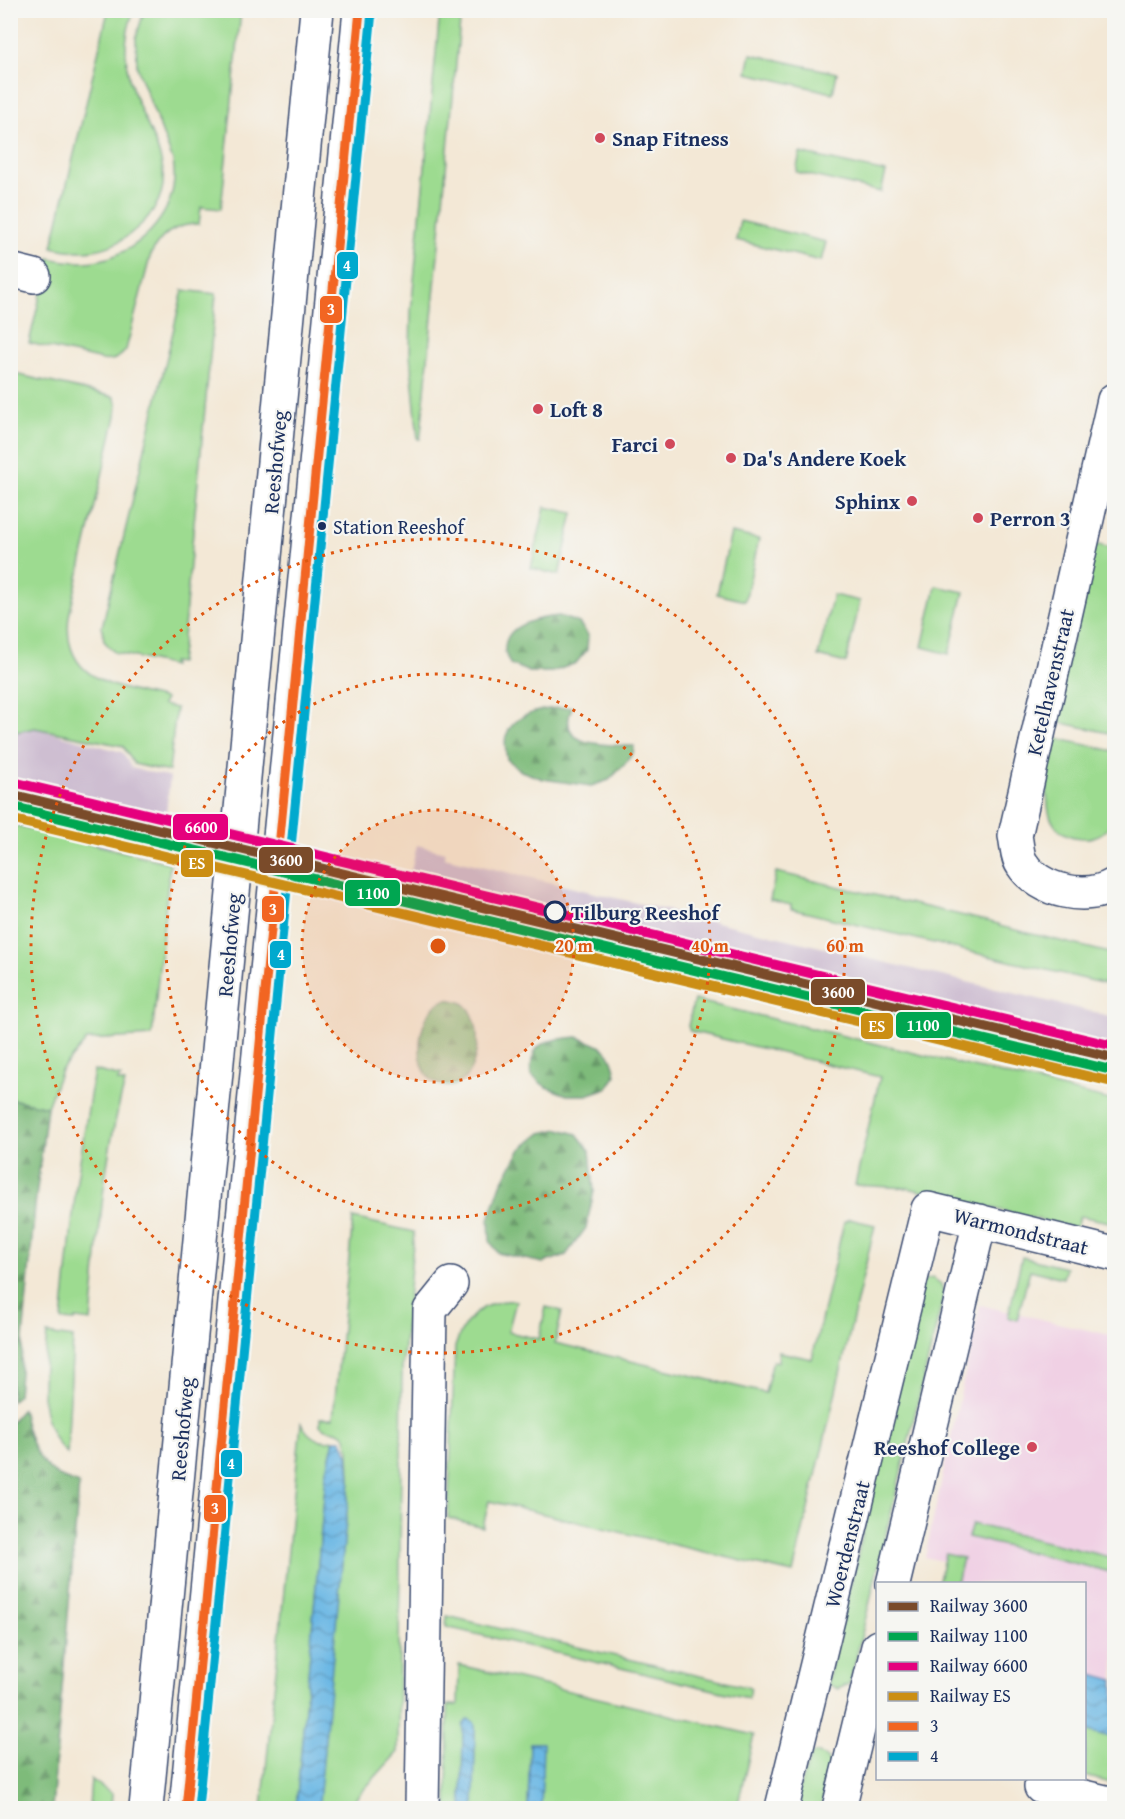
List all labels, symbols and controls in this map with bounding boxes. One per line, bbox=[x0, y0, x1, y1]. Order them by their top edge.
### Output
place label: Snap Fitness bbox=[612, 123, 729, 154]
marker: Snap Fitness bbox=[593, 131, 607, 145]
line badge: 4 bbox=[336, 251, 359, 280]
text: 4 bbox=[343, 253, 351, 277]
line badge: 3 bbox=[319, 295, 343, 324]
text: 3 bbox=[327, 297, 335, 321]
place label: Loft 8 bbox=[550, 394, 603, 425]
marker: Loft 8 bbox=[531, 402, 545, 416]
street label: Reeshofweg bbox=[255, 408, 295, 515]
place label: Farci bbox=[612, 429, 658, 460]
marker: Farci bbox=[663, 437, 677, 451]
place label: Da's Andere Koek bbox=[743, 443, 907, 474]
marker: Da's Andere Koek bbox=[724, 451, 738, 465]
place label: Sphinx bbox=[835, 486, 900, 517]
marker: Sphinx bbox=[905, 494, 919, 508]
place label: Perron 3 bbox=[990, 503, 1071, 534]
marker: Perron 3 bbox=[971, 511, 985, 525]
place label: Station Reeshof bbox=[333, 512, 466, 541]
marker: Station Reeshof bbox=[316, 520, 328, 532]
street label: Ketelhavenstraat bbox=[1018, 605, 1082, 759]
line badge: 6600 bbox=[172, 813, 229, 841]
text: 6600 bbox=[184, 815, 218, 839]
line badge: 3600 bbox=[258, 846, 314, 874]
text: 3600 bbox=[269, 848, 303, 872]
line badge: ES bbox=[180, 849, 214, 878]
text: ES bbox=[189, 851, 205, 875]
line badge: 1100 bbox=[344, 879, 401, 907]
text: 1100 bbox=[356, 881, 390, 905]
street label: Reeshofweg bbox=[209, 891, 249, 998]
line badge: 3 bbox=[261, 895, 285, 923]
text: 3 bbox=[269, 897, 277, 921]
place label: Tilburg Reeshof bbox=[571, 897, 722, 928]
marker: Tilburg Reeshof bbox=[544, 901, 566, 923]
text: 20 m bbox=[555, 932, 594, 959]
text: 40 m bbox=[691, 932, 730, 959]
text: 60 m bbox=[826, 932, 865, 959]
centre of rings bbox=[428, 936, 448, 956]
line badge: 4 bbox=[269, 940, 292, 969]
text: 4 bbox=[277, 942, 285, 966]
line badge: 3600 bbox=[810, 978, 866, 1006]
text: 3600 bbox=[821, 980, 855, 1004]
line badge: 1100 bbox=[895, 1011, 952, 1039]
line badge: ES bbox=[860, 1012, 894, 1040]
text: 1100 bbox=[906, 1013, 940, 1037]
text: ES bbox=[869, 1014, 885, 1038]
street label: Warmondstraat bbox=[950, 1199, 1092, 1263]
street label: Reeshofweg bbox=[162, 1375, 202, 1482]
place label: Reeshof College bbox=[874, 1432, 1020, 1463]
marker: Reeshof College bbox=[1025, 1440, 1039, 1454]
line badge: 4 bbox=[220, 1449, 243, 1478]
text: 4 bbox=[227, 1451, 235, 1475]
street label: Woerdenstraat bbox=[816, 1476, 878, 1611]
line badge: 3 bbox=[203, 1494, 227, 1523]
text: 3 bbox=[211, 1496, 219, 1520]
legend bbox=[876, 1582, 1086, 1780]
text: Railway 3600 bbox=[930, 1592, 1028, 1619]
text: Railway 1100 bbox=[930, 1622, 1028, 1649]
text: Railway 6600 bbox=[930, 1652, 1028, 1679]
text: Railway ES bbox=[930, 1682, 1011, 1709]
text: 3 bbox=[930, 1712, 939, 1739]
text: 4 bbox=[930, 1742, 939, 1769]

